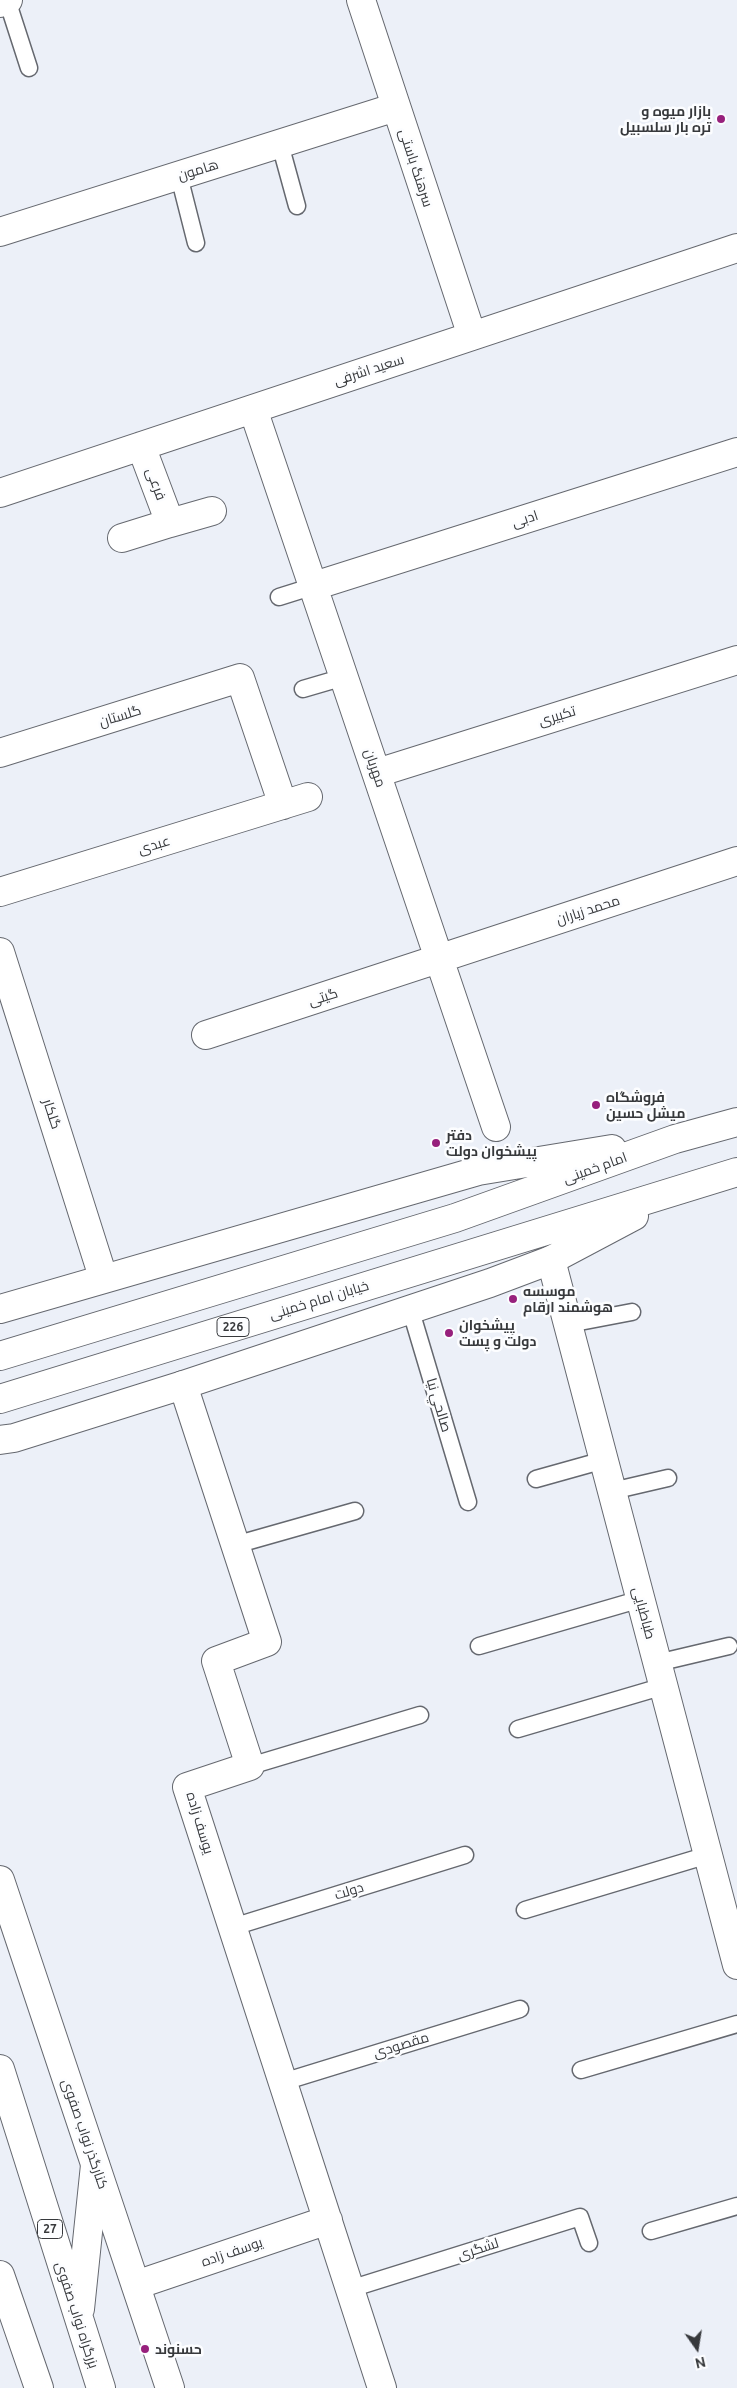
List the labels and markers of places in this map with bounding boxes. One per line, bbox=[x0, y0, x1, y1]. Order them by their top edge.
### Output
place label: بازار میوه و تره بار سلسبیل bbox=[620, 103, 711, 136]
marker: بازار میوه و تره بار سلسبیل bbox=[715, 113, 727, 125]
place label: فروشگاه میشل حسین bbox=[606, 1089, 685, 1122]
marker: فروشگاه میشل حسین bbox=[590, 1099, 602, 1111]
place label: دفتر پیشخوان دولت bbox=[446, 1127, 537, 1160]
marker: دفتر پیشخوان دولت bbox=[430, 1137, 442, 1149]
place label: موسسه هوشمند ارقام bbox=[523, 1283, 613, 1315]
marker: موسسه هوشمند ارقام bbox=[507, 1293, 519, 1305]
place label: پیشخوان دولت و پست bbox=[459, 1317, 536, 1350]
marker: پیشخوان دولت و پست bbox=[443, 1327, 455, 1339]
place label: حسنوند bbox=[155, 2341, 202, 2357]
marker: حسنوند bbox=[139, 2343, 151, 2355]

